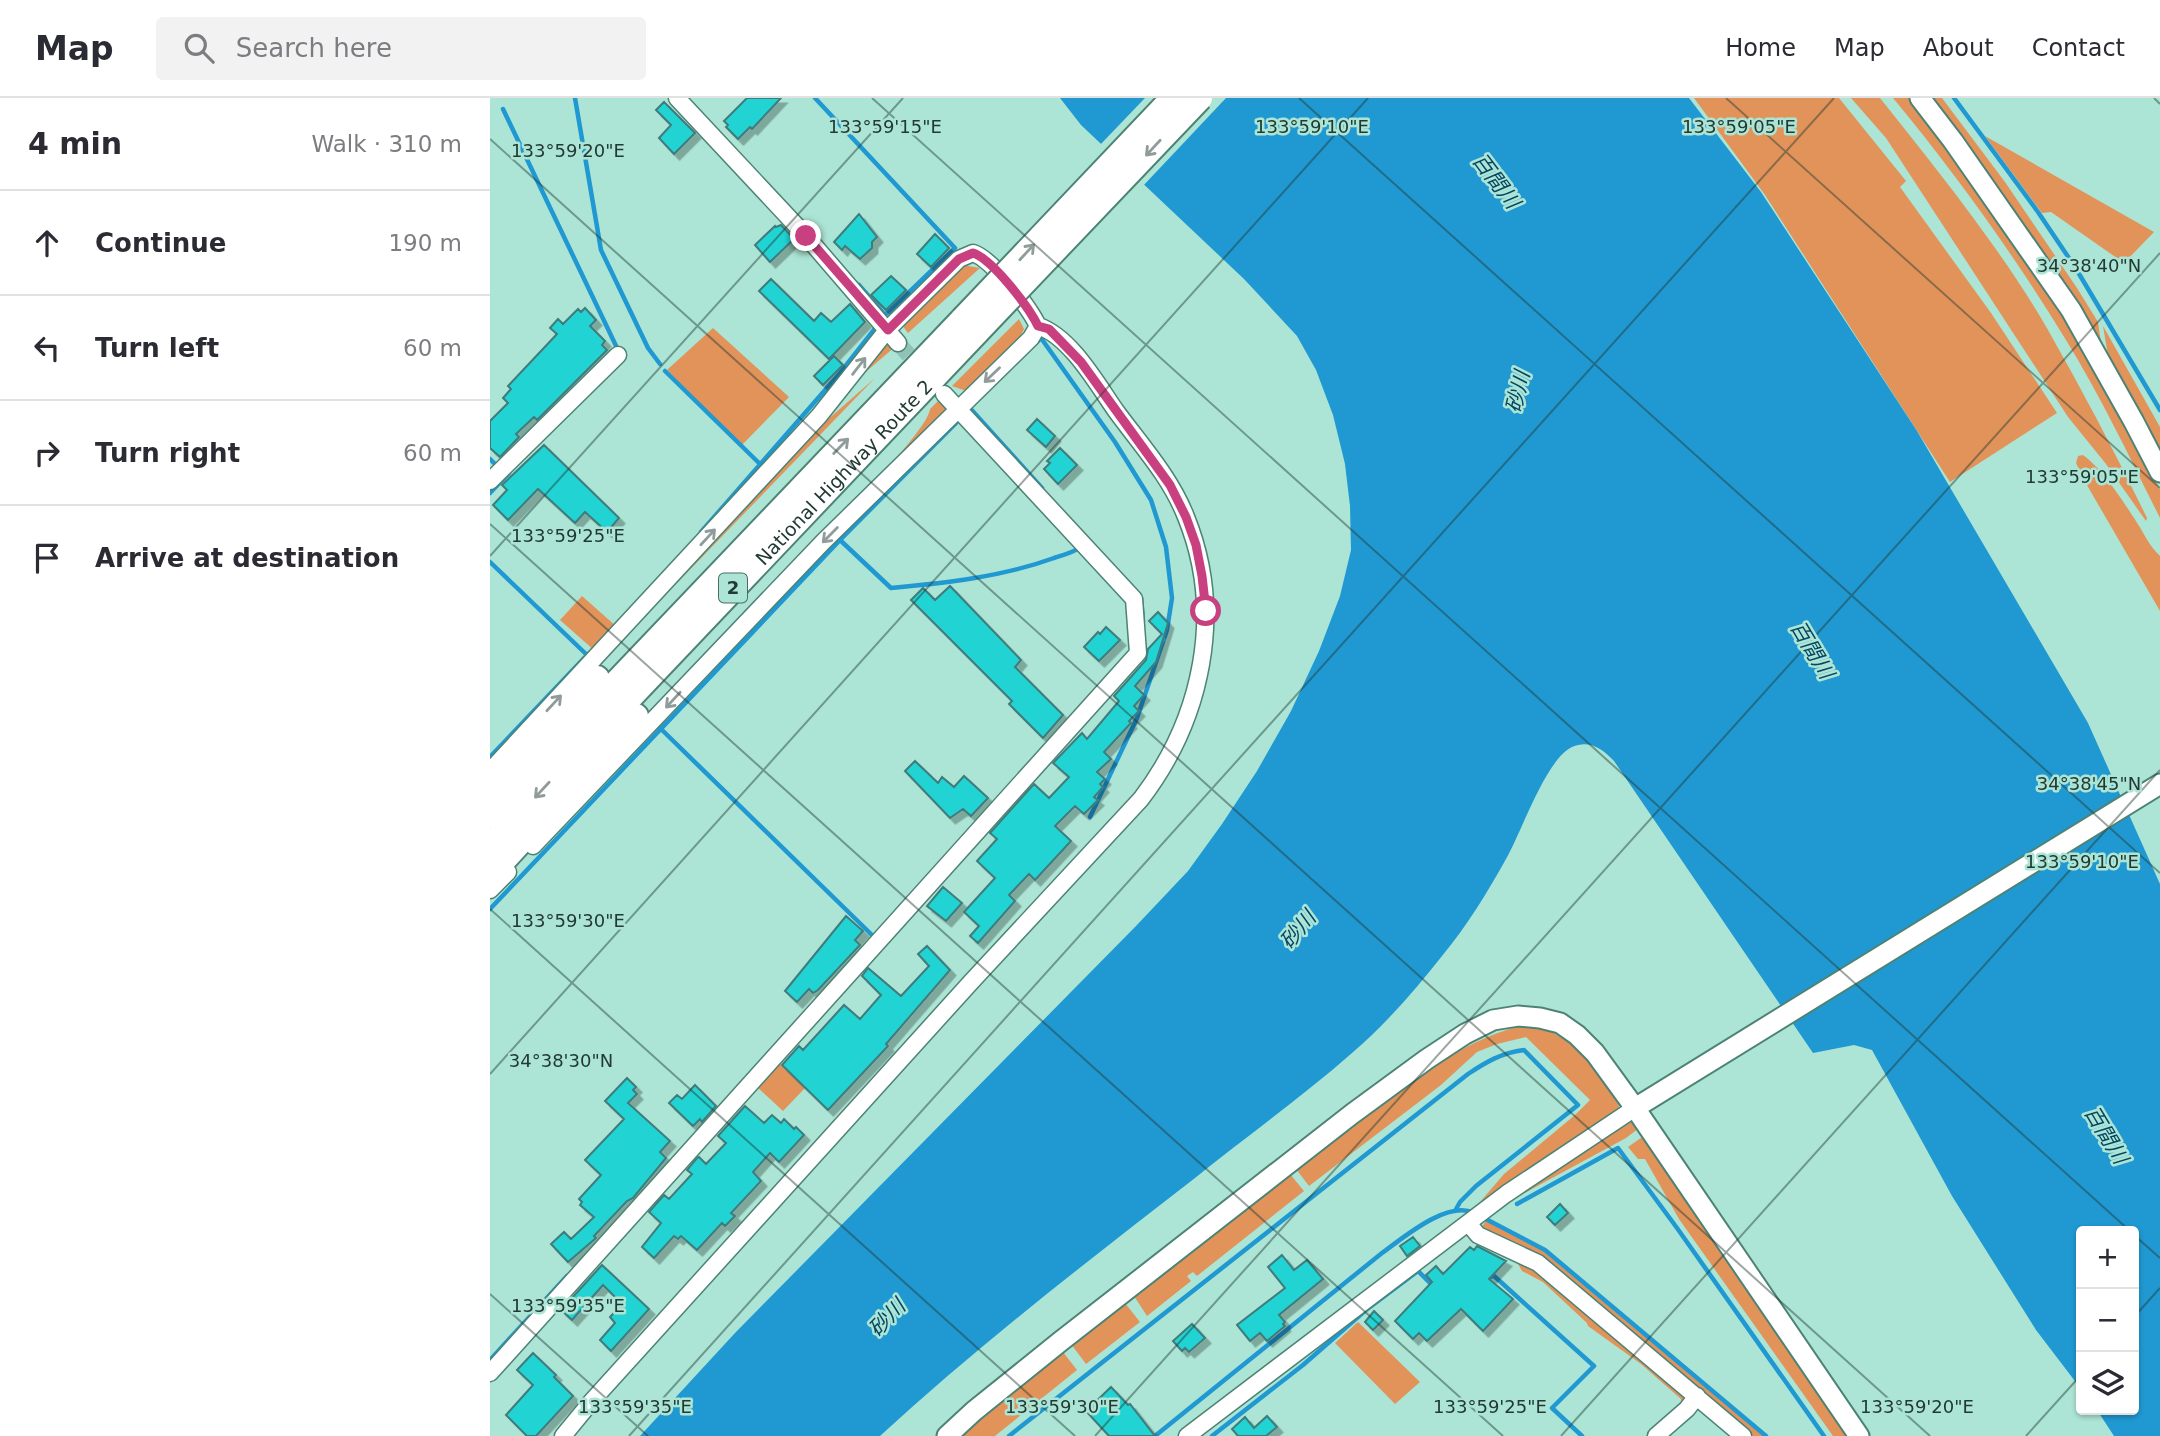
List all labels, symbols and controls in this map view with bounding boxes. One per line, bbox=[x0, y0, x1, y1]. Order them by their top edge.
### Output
search box bbox=[156, 17, 646, 80]
text: Map bbox=[35, 29, 114, 68]
icon: search bbox=[180, 29, 218, 67]
text: Search here bbox=[236, 33, 392, 63]
text: Home bbox=[1725, 34, 1796, 62]
text: Map bbox=[1834, 34, 1885, 62]
text: About bbox=[1923, 34, 1994, 62]
text: Contact bbox=[2032, 34, 2125, 62]
text: 133°59'15"E bbox=[828, 116, 942, 137]
text: 133°59'10"E bbox=[1255, 116, 1369, 137]
text: 133°59'05"E bbox=[1682, 116, 1796, 137]
text: 4 min bbox=[28, 126, 122, 161]
text: Walk · 310 m bbox=[311, 131, 462, 157]
one-way arrow bbox=[1145, 139, 1161, 157]
text: 133°59'20"E bbox=[511, 140, 625, 161]
water label: 百間川 bbox=[1467, 149, 1526, 215]
route end bbox=[790, 220, 821, 251]
icon: ahead bbox=[28, 224, 66, 262]
text: Continue bbox=[95, 228, 226, 258]
text: 190 m bbox=[388, 230, 462, 256]
one-way arrow bbox=[1019, 244, 1036, 261]
text: 34°38'40"N bbox=[2037, 255, 2141, 276]
icon: left bbox=[28, 329, 66, 367]
text: Turn left bbox=[95, 333, 219, 363]
text: 60 m bbox=[403, 335, 462, 361]
one-way arrow bbox=[851, 357, 866, 376]
one-way arrow bbox=[984, 367, 1001, 384]
water label: 砂川 bbox=[1502, 367, 1535, 415]
street label: National Highway Route 2 bbox=[751, 375, 937, 569]
icon: right bbox=[28, 434, 66, 472]
text: Turn right bbox=[95, 438, 240, 468]
one-way arrow bbox=[832, 438, 849, 455]
text: 60 m bbox=[403, 440, 462, 466]
text: 133°59'05"E bbox=[2025, 466, 2139, 487]
text: 133°59'25"E bbox=[511, 525, 625, 546]
one-way arrow bbox=[821, 526, 838, 543]
one-way arrow bbox=[700, 529, 717, 546]
icon: arrive bbox=[28, 539, 66, 577]
text: Arrive at destination bbox=[95, 543, 399, 573]
road number: 2 bbox=[719, 574, 747, 602]
route start bbox=[1190, 595, 1221, 626]
water label: 百間川 bbox=[1785, 617, 1840, 685]
one-way arrow bbox=[665, 691, 681, 709]
one-way arrow bbox=[545, 695, 562, 712]
text: 34°38'45"N bbox=[2037, 773, 2141, 794]
one-way arrow bbox=[534, 781, 550, 799]
text: 133°59'10"E bbox=[2025, 851, 2139, 872]
water label: 砂川 bbox=[1275, 905, 1322, 954]
text: 133°59'30"E bbox=[511, 910, 625, 931]
text: 34°38'30"N bbox=[509, 1050, 613, 1071]
water label: 百間川 bbox=[2079, 1102, 2134, 1170]
map controls bbox=[2076, 1226, 2139, 1415]
button: + bbox=[2076, 1226, 2139, 1289]
button: − bbox=[2076, 1289, 2139, 1352]
water label: 砂川 bbox=[864, 1293, 912, 1341]
text: 133°59'35"E bbox=[511, 1295, 625, 1316]
button: layers bbox=[2076, 1352, 2139, 1415]
text: 133°59'35"E bbox=[578, 1396, 692, 1417]
text: 133°59'30"E bbox=[1005, 1396, 1119, 1417]
text: 133°59'25"E bbox=[1433, 1396, 1547, 1417]
text: 133°59'20"E bbox=[1860, 1396, 1974, 1417]

